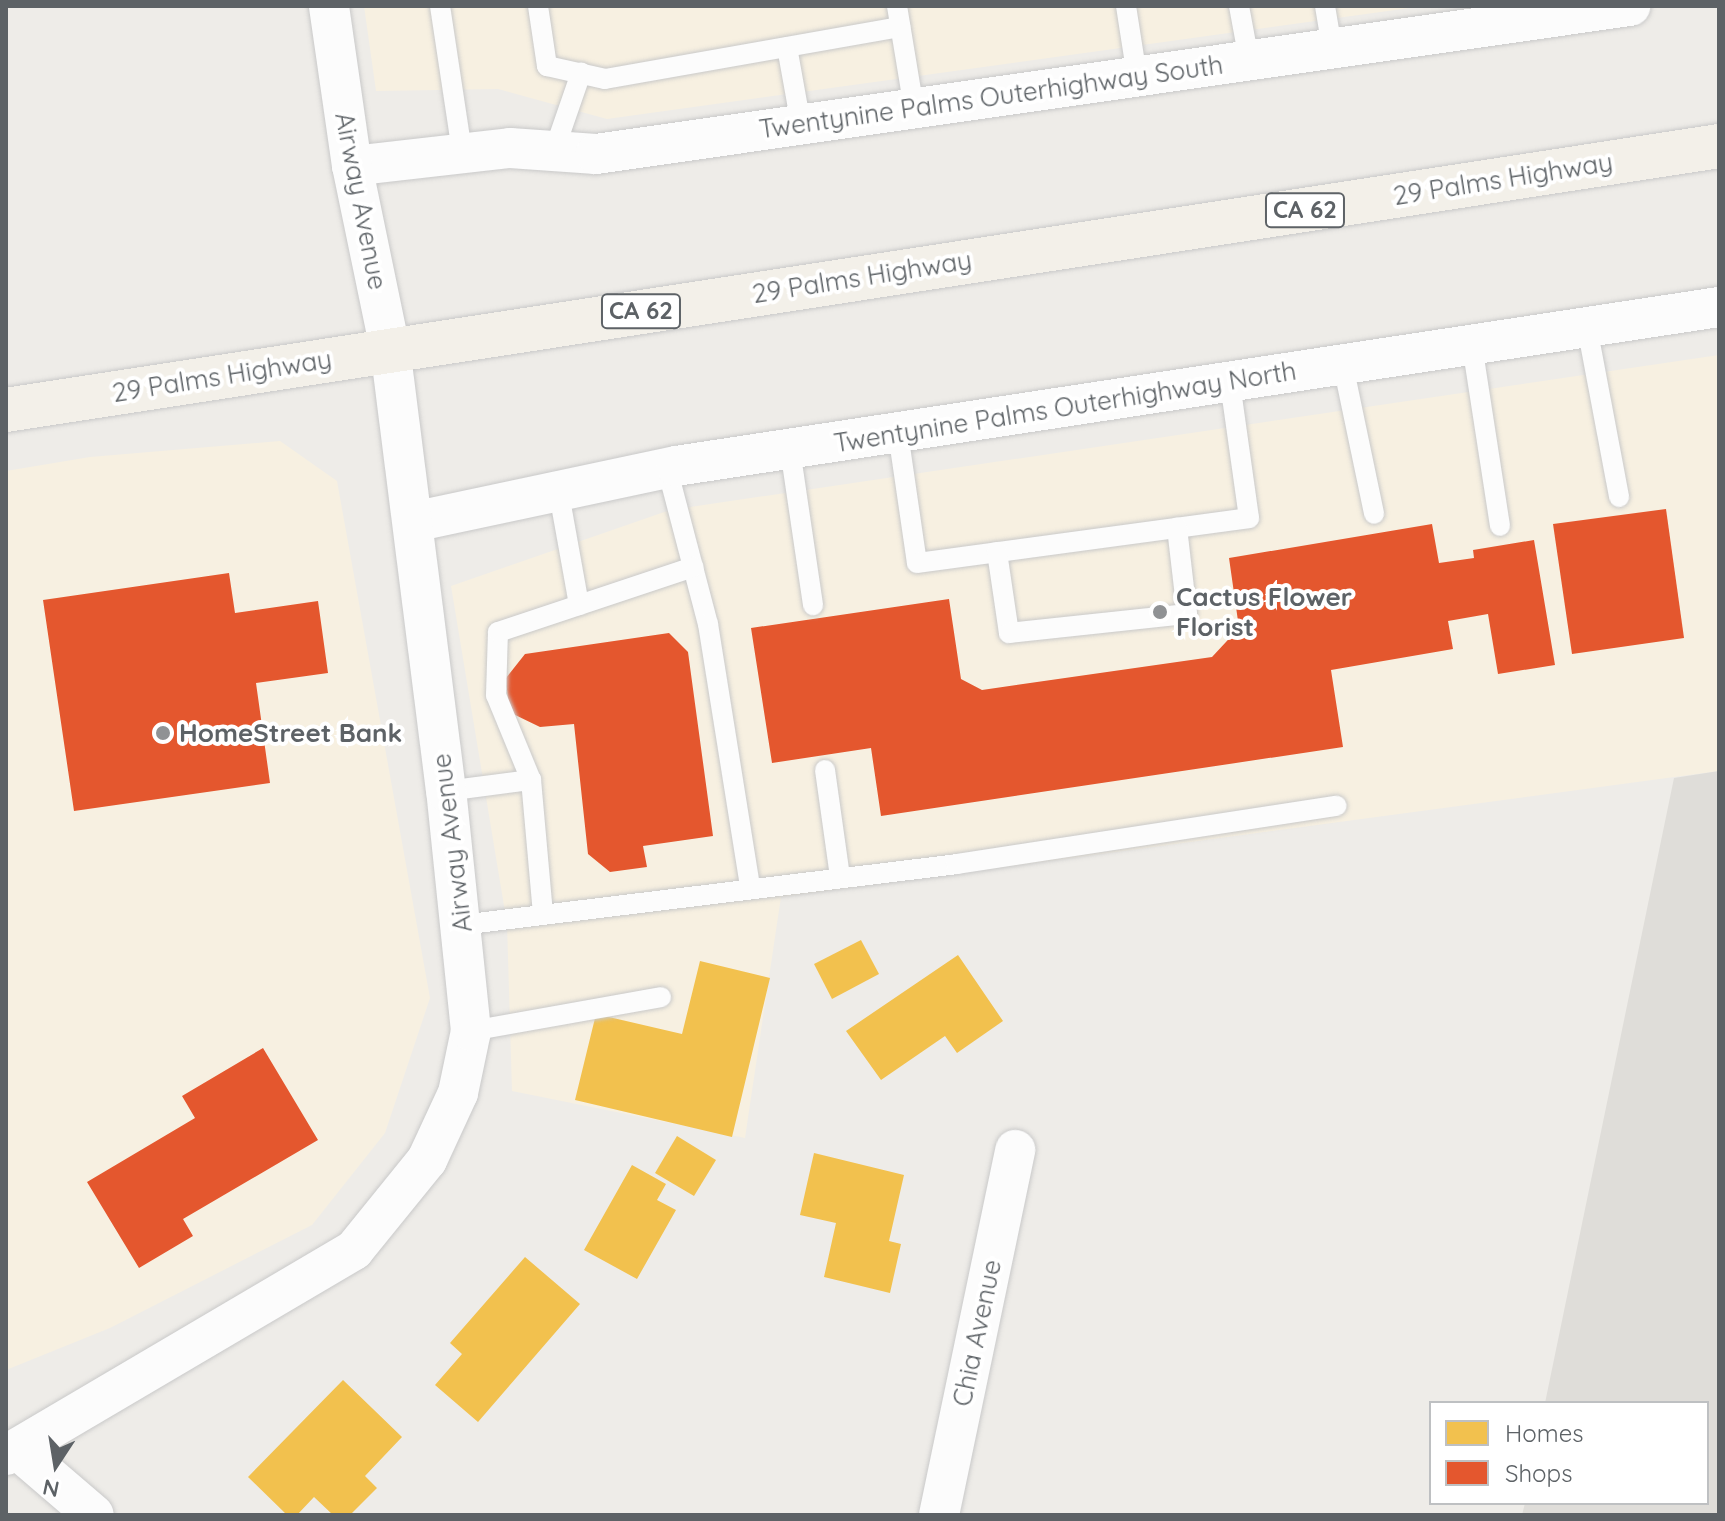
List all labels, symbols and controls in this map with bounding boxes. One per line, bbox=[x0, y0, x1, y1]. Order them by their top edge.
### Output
street label: Twentynine Palms Outerhighway South bbox=[757, 49, 1225, 145]
street label: Airway Avenue bbox=[329, 110, 393, 292]
street label: 29 Palms Highway bbox=[1391, 146, 1615, 212]
road number: CA 62 bbox=[1263, 190, 1347, 230]
street label: 29 Palms Highway bbox=[750, 244, 974, 310]
road number: CA 62 bbox=[599, 291, 683, 331]
street label: 29 Palms Highway bbox=[110, 343, 334, 409]
street label: Twentynine Palms Outerhighway North bbox=[832, 355, 1298, 459]
place label: Cactus Flower Florist bbox=[1176, 581, 1352, 642]
marker: Cactus Flower Florist bbox=[1151, 603, 1169, 621]
place label: HomeStreet Bank bbox=[179, 717, 402, 749]
marker: HomeStreet Bank bbox=[154, 724, 172, 742]
street label: Airway Avenue bbox=[426, 752, 478, 934]
street label: Chia Avenue bbox=[946, 1257, 1008, 1409]
legend bbox=[1429, 1401, 1709, 1505]
text: Homes bbox=[1505, 1418, 1583, 1448]
north arrow bbox=[16, 1425, 96, 1505]
text: Shops bbox=[1505, 1458, 1572, 1488]
text: N bbox=[40, 1473, 62, 1504]

